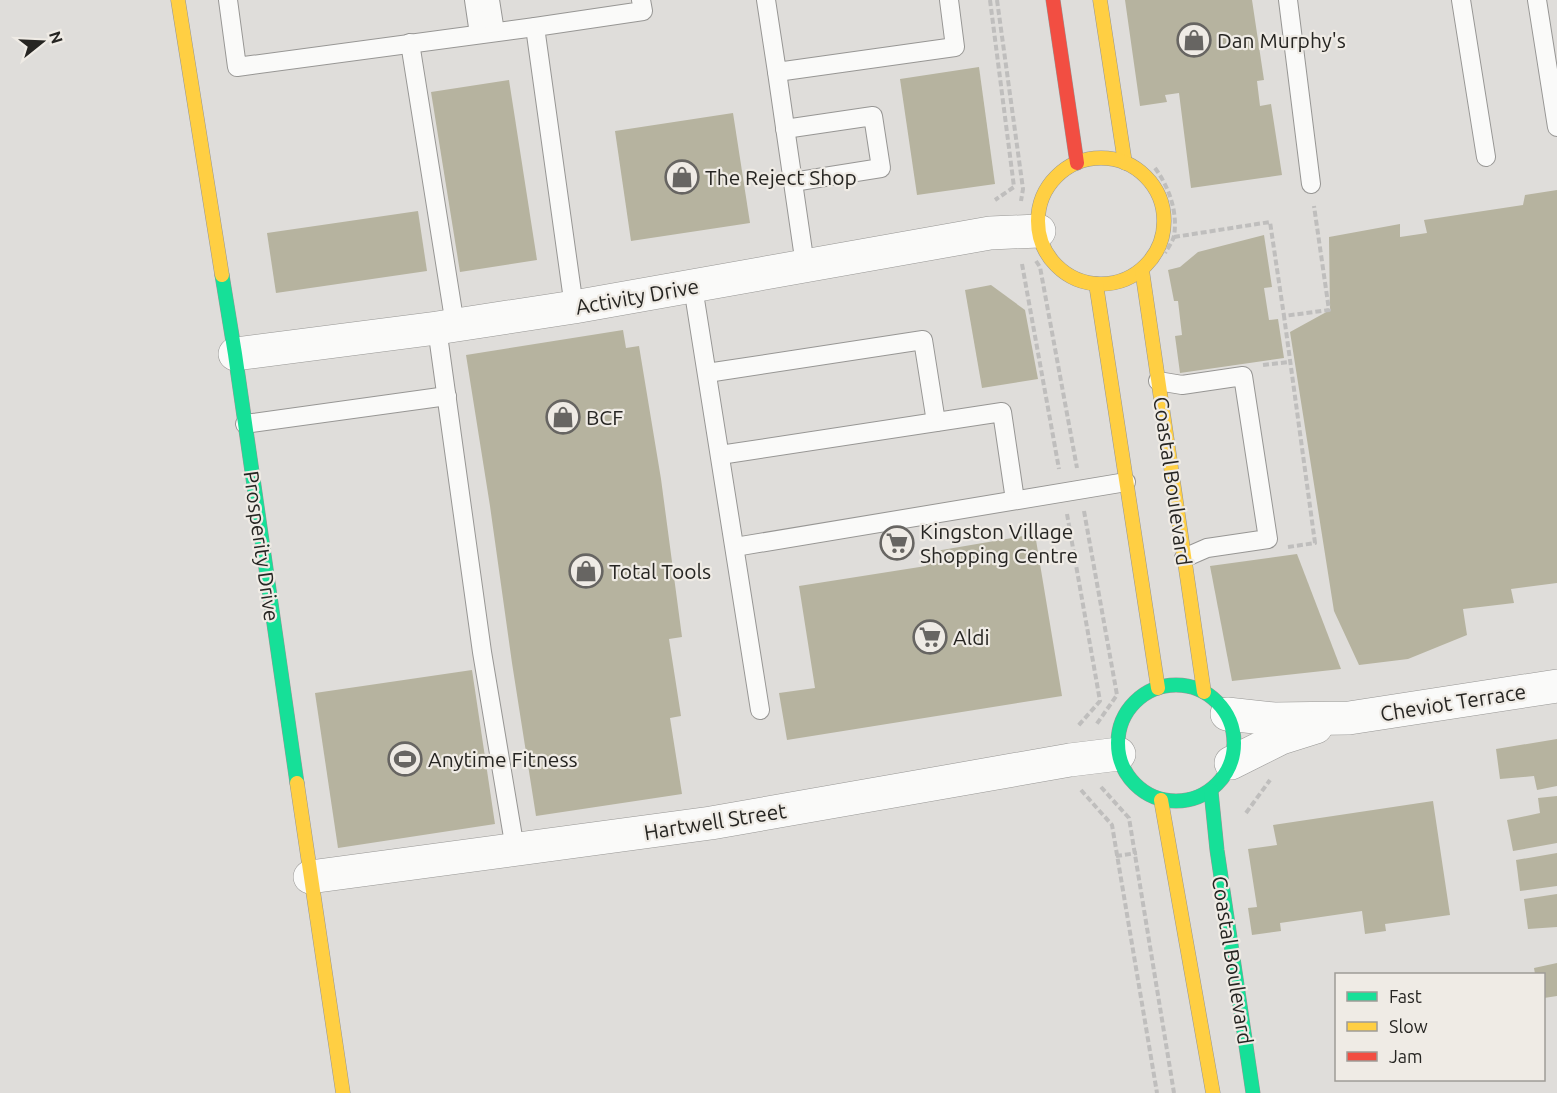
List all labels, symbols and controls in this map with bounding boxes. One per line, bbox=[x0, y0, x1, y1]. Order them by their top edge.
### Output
north arrow bbox=[12, 12, 72, 72]
shop icon: Dan Murphy's bbox=[1176, 22, 1212, 58]
place label: Dan Murphy's bbox=[1217, 28, 1346, 52]
text: N bbox=[46, 29, 67, 46]
shop icon: The Reject Shop bbox=[664, 159, 700, 195]
place label: The Reject Shop bbox=[705, 165, 857, 189]
street label: Activity Drive bbox=[573, 273, 701, 319]
street label: Coastal Boulevard bbox=[1149, 395, 1197, 567]
shop icon: BCF bbox=[545, 399, 581, 435]
place label: BCF bbox=[586, 405, 623, 429]
street label: Prosperity Drive bbox=[240, 469, 284, 623]
place label: Kingston Village Shopping Centre bbox=[920, 519, 1078, 567]
supermarket icon: Kingston Village Shopping Centre bbox=[879, 525, 915, 561]
shop icon: Total Tools bbox=[568, 553, 604, 589]
place label: Total Tools bbox=[609, 559, 711, 583]
supermarket icon: Aldi bbox=[912, 619, 948, 655]
place label: Aldi bbox=[953, 625, 990, 649]
street label: Cheviot Terrace bbox=[1378, 679, 1528, 725]
sports icon: Anytime Fitness bbox=[387, 741, 423, 777]
place label: Anytime Fitness bbox=[428, 747, 578, 771]
street label: Hartwell Street bbox=[642, 798, 788, 844]
street label: Coastal Boulevard bbox=[1208, 874, 1258, 1046]
legend bbox=[1335, 973, 1545, 1081]
text: Fast bbox=[1389, 986, 1422, 1006]
text: Slow bbox=[1389, 1016, 1428, 1036]
text: Jam bbox=[1389, 1046, 1423, 1066]

